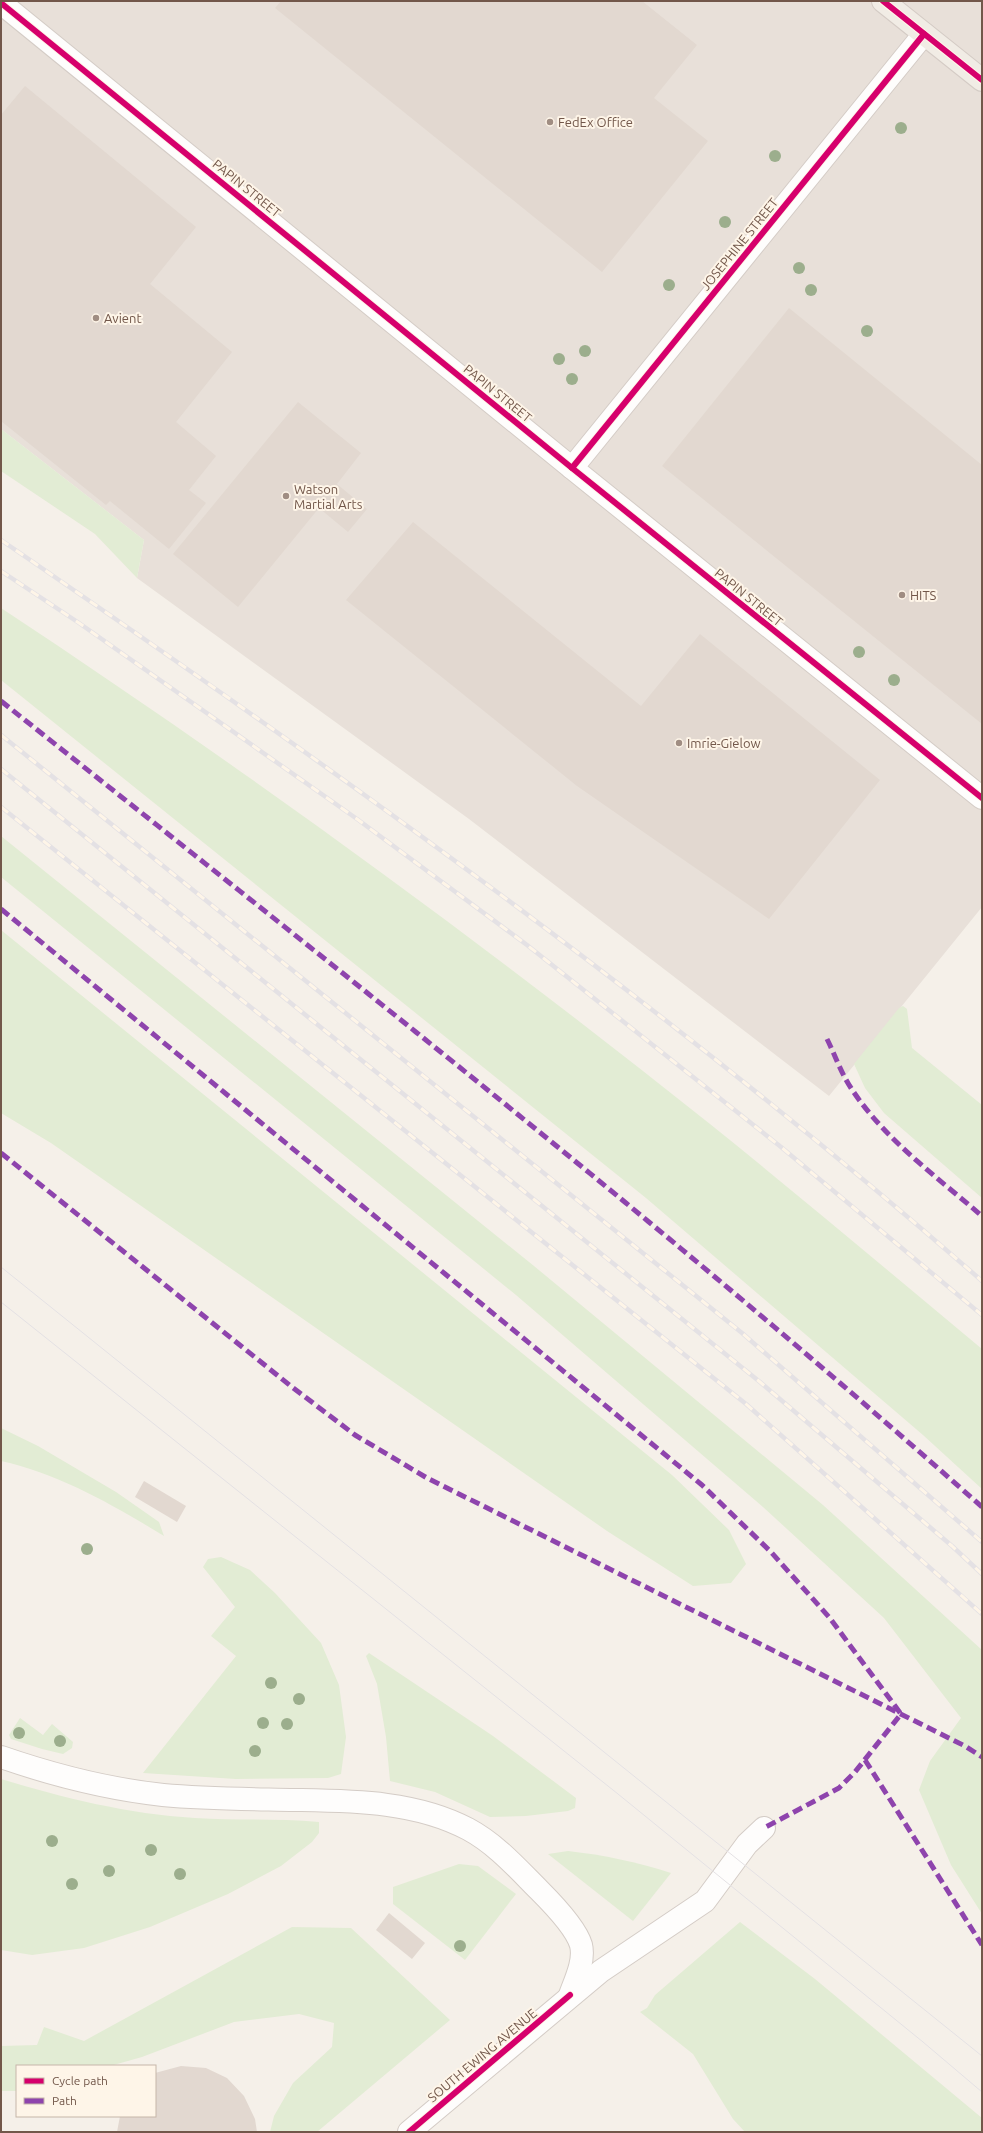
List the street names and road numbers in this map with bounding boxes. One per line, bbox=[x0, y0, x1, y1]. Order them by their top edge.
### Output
street label: PAPIN STREET bbox=[210, 156, 284, 220]
street label: JOSEPHINE STREET bbox=[698, 195, 780, 293]
street label: PAPIN STREET bbox=[461, 361, 535, 425]
street label: PAPIN STREET bbox=[712, 565, 786, 629]
street label: SOUTH EWING AVENUE bbox=[425, 2005, 539, 2105]

